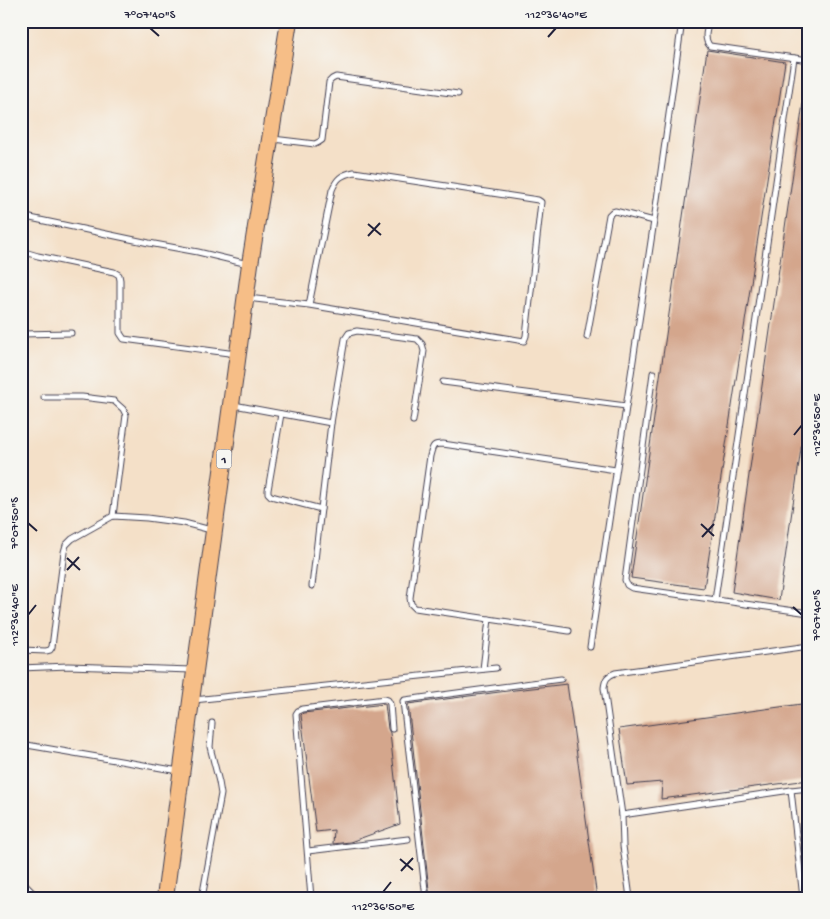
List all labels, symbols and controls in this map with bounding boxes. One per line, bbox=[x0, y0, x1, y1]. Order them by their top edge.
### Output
text: 7°07'40"S bbox=[124, 9, 176, 23]
text: 112°36'40"E bbox=[524, 9, 587, 23]
text: 112°36'50"E bbox=[811, 394, 825, 457]
road number: 1 bbox=[216, 449, 232, 468]
text: 7°07'50"S bbox=[9, 497, 23, 550]
text: 112°36'40"E bbox=[9, 584, 23, 647]
text: 7°07'40"S bbox=[811, 589, 825, 641]
text: 112°36'50"E bbox=[351, 901, 414, 915]

